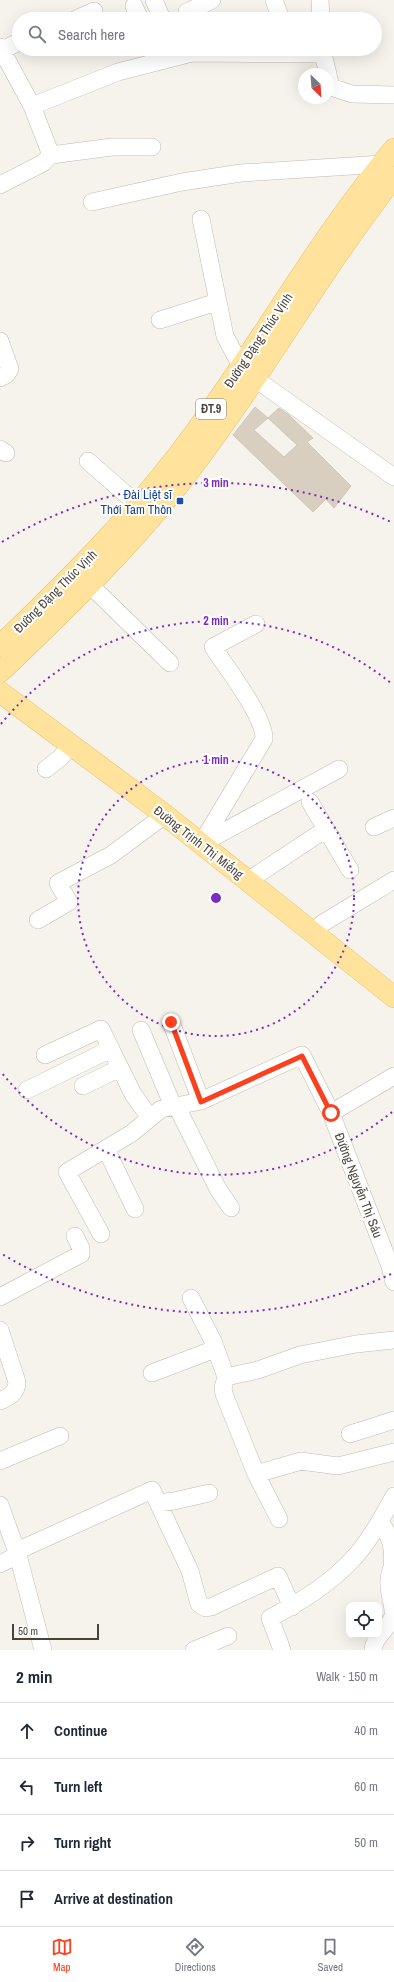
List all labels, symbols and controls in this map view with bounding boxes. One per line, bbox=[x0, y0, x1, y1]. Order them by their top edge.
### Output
search box bbox=[12, 12, 382, 56]
icon: search bbox=[26, 23, 48, 45]
text: Search here bbox=[58, 24, 125, 45]
north arrow bbox=[298, 68, 334, 104]
street label: Đường Đặng Thúc Vịnh bbox=[220, 289, 297, 391]
road number: ĐT.9 bbox=[196, 399, 226, 419]
text: 3 min bbox=[203, 475, 229, 491]
place label: Đài Liệt sĩ Thới Tam Thôn bbox=[100, 486, 173, 518]
marker: Đài Liệt sĩ Thới Tam Thôn bbox=[175, 496, 185, 506]
street label: Đường Đặng Thúc Vịnh bbox=[10, 546, 101, 637]
text: 2 min bbox=[203, 613, 229, 629]
text: 1 min bbox=[203, 752, 229, 768]
street label: Đường Trịnh Thị Miếng bbox=[150, 802, 247, 883]
centre of rings bbox=[209, 891, 223, 905]
route end bbox=[162, 1013, 180, 1031]
route start bbox=[322, 1104, 340, 1122]
street label: Đường Nguyễn Thị Sáu bbox=[331, 1130, 386, 1240]
map controls bbox=[346, 1602, 382, 1638]
button: locate bbox=[346, 1602, 382, 1638]
scale bar bbox=[12, 1622, 99, 1641]
text: 50 m bbox=[18, 1624, 38, 1638]
text: 2 min bbox=[16, 1665, 52, 1688]
text: Walk · 150 m bbox=[316, 1668, 378, 1685]
icon: ahead bbox=[16, 1720, 38, 1742]
text: Continue bbox=[54, 1720, 107, 1741]
text: 40 m bbox=[354, 1722, 378, 1739]
icon: left bbox=[16, 1776, 38, 1798]
text: Turn left bbox=[54, 1776, 102, 1797]
text: 60 m bbox=[354, 1778, 378, 1795]
icon: right bbox=[16, 1832, 38, 1854]
text: Turn right bbox=[54, 1832, 111, 1853]
text: 50 m bbox=[354, 1834, 378, 1851]
icon: arrive bbox=[16, 1888, 38, 1910]
text: Arrive at destination bbox=[54, 1888, 173, 1909]
tab: Map bbox=[51, 1936, 73, 1974]
tab: Directions bbox=[175, 1936, 216, 1974]
tab: Saved bbox=[318, 1936, 343, 1974]

